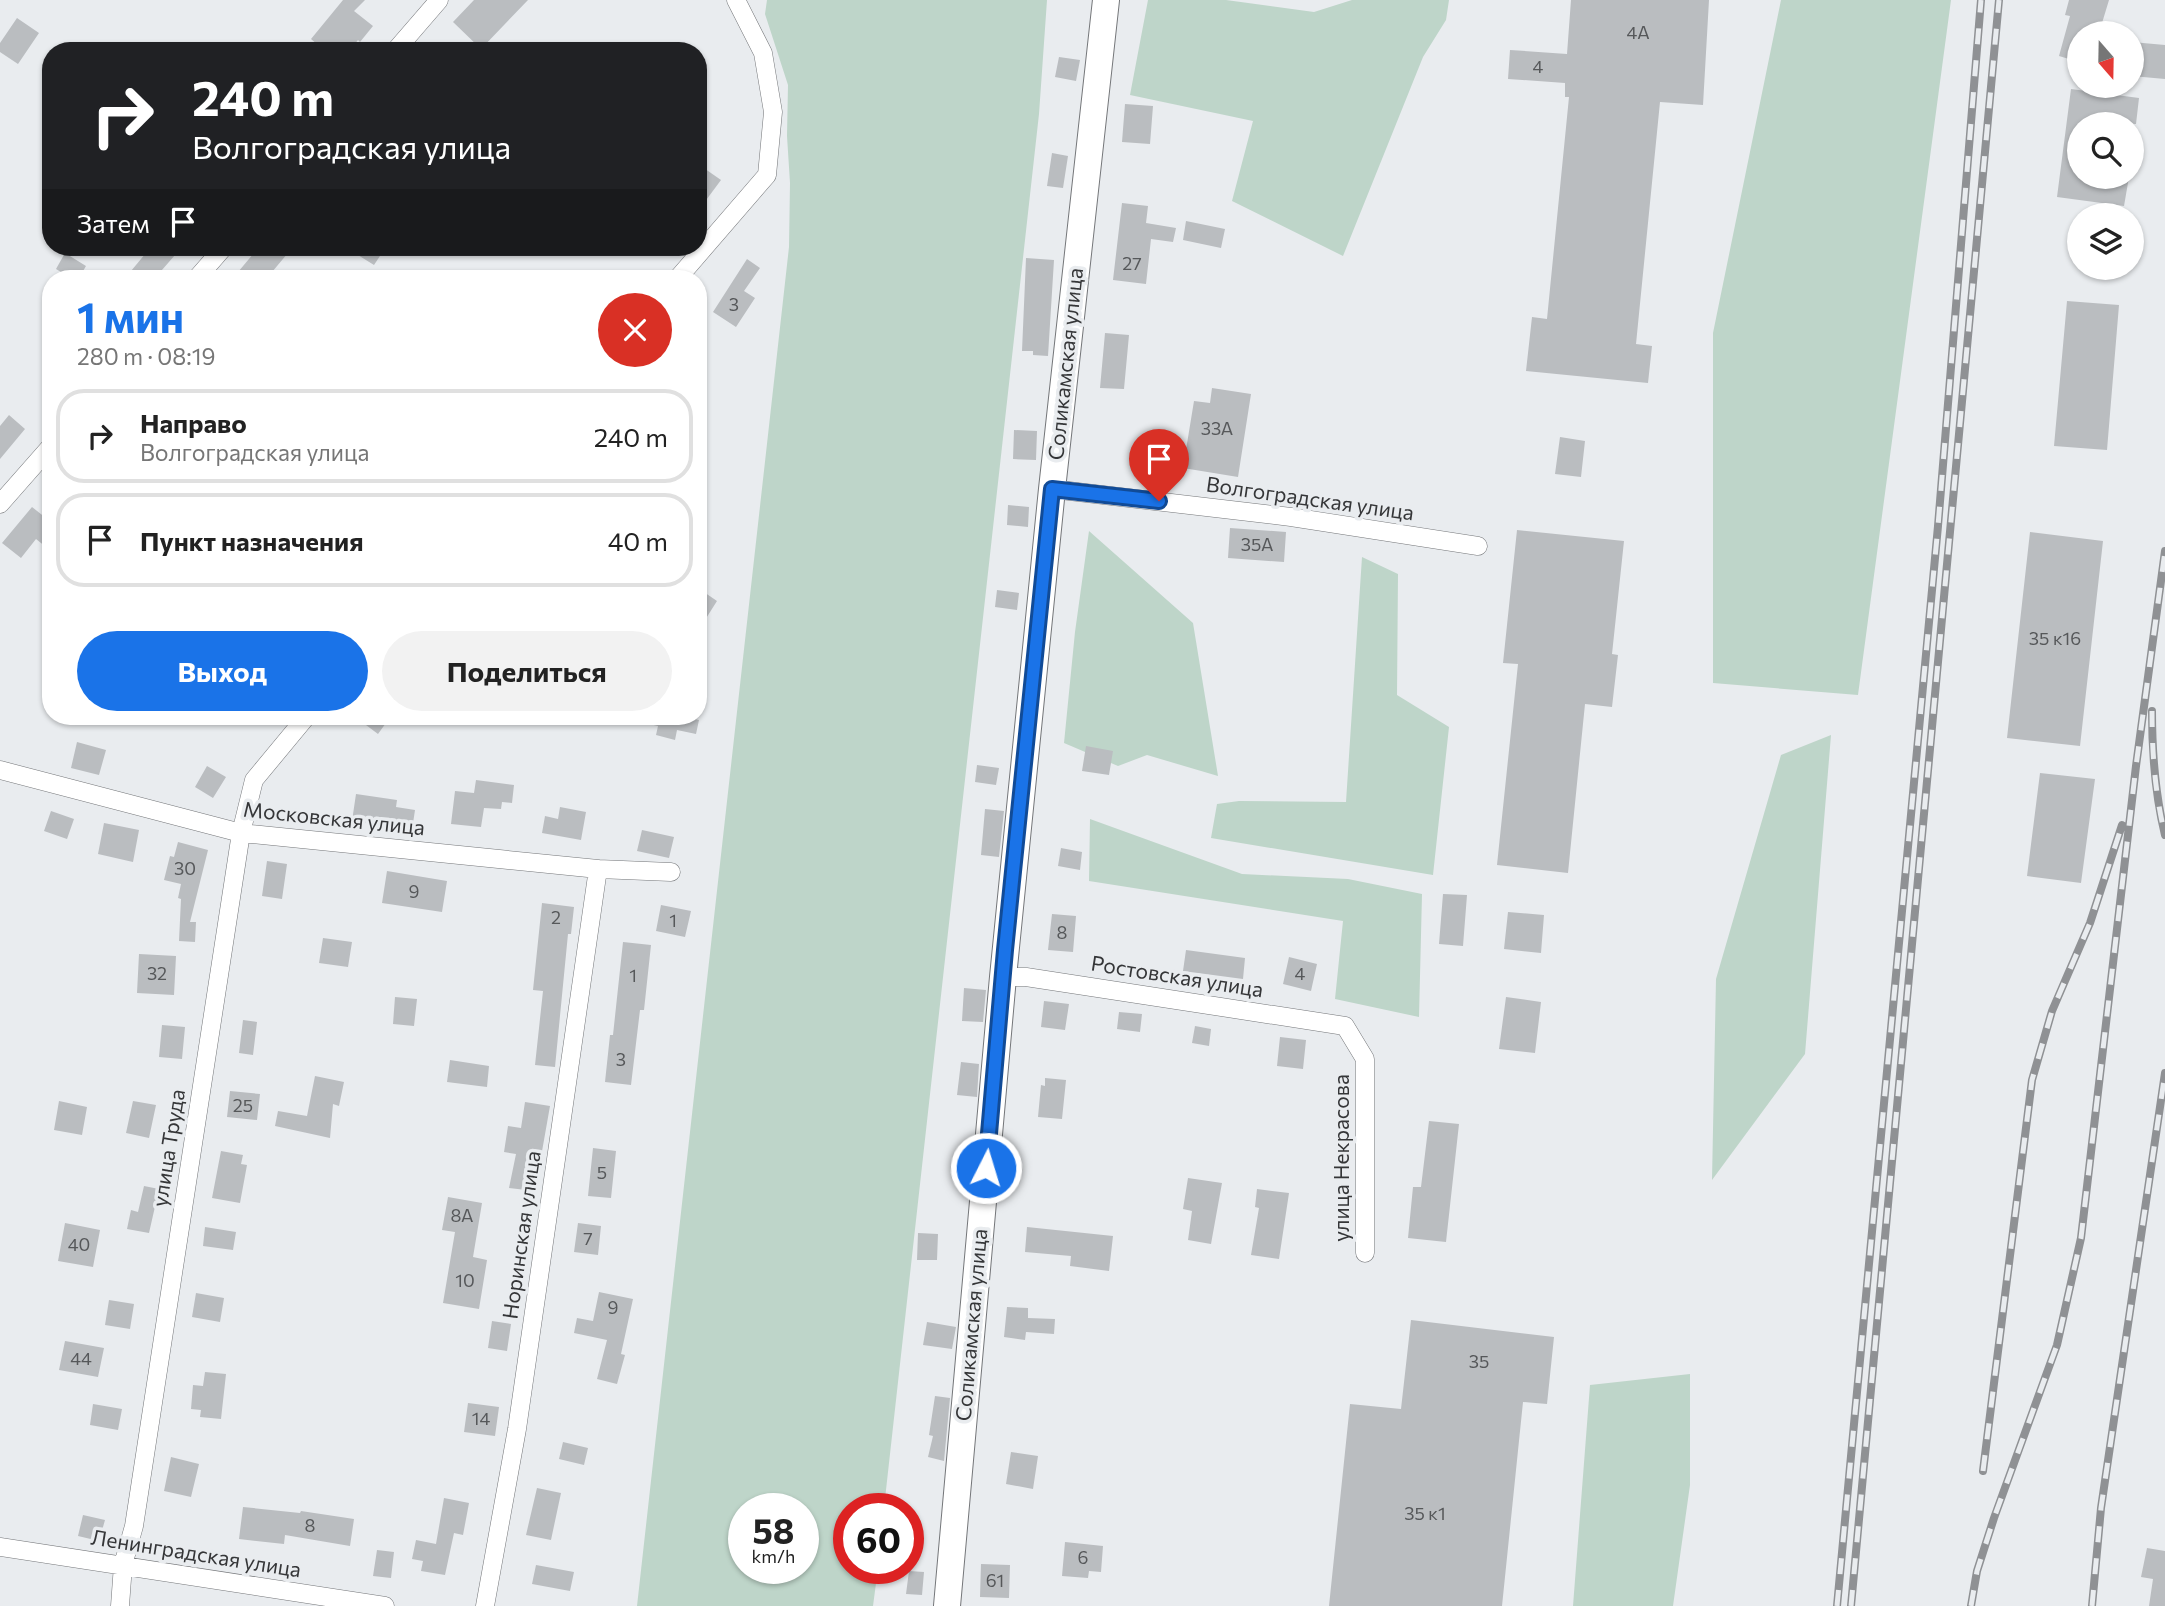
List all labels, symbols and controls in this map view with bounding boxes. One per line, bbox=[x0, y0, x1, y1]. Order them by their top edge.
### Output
house number: 4А bbox=[1626, 21, 1650, 43]
north arrow bbox=[2067, 21, 2144, 98]
map controls bbox=[2067, 21, 2144, 280]
house number: 4 bbox=[1533, 55, 1544, 77]
text: 240 m bbox=[192, 66, 334, 126]
icon: right bbox=[77, 70, 168, 161]
button: search bbox=[2067, 112, 2144, 189]
text: Волгоградская улица bbox=[192, 126, 511, 166]
icon: arrive bbox=[164, 203, 202, 241]
button: layers bbox=[2067, 203, 2144, 280]
text: Затем bbox=[77, 207, 150, 238]
house number: 27 bbox=[1122, 252, 1142, 274]
street label: Соликамская улица bbox=[1042, 267, 1087, 461]
text: 1 мин bbox=[77, 290, 184, 342]
button: close bbox=[598, 293, 672, 367]
house number: 3 bbox=[729, 293, 739, 315]
text: 280 m · 08:19 bbox=[77, 342, 216, 370]
text: Направо bbox=[140, 407, 247, 438]
icon: right bbox=[81, 417, 119, 455]
house number: 33А bbox=[1201, 417, 1233, 439]
text: 240 m bbox=[594, 421, 668, 452]
pin bbox=[1129, 429, 1189, 501]
text: Волгоградская улица bbox=[140, 438, 369, 466]
icon: arrive bbox=[1140, 440, 1178, 478]
street label: Волгоградская улица bbox=[1205, 471, 1416, 524]
icon: arrive bbox=[81, 521, 119, 559]
text: Пункт назначения bbox=[140, 525, 364, 556]
text: 40 m bbox=[608, 525, 668, 556]
house number: 35А bbox=[1241, 533, 1273, 555]
house number: 35 к16 bbox=[2029, 627, 2081, 649]
button: Выход bbox=[77, 631, 368, 711]
button: Поделиться bbox=[382, 631, 672, 711]
street label: Московская улица bbox=[242, 796, 426, 839]
house number: 30 bbox=[174, 857, 196, 879]
house number: 9 bbox=[409, 880, 419, 902]
house number: 2 bbox=[551, 906, 561, 928]
house number: 1 bbox=[669, 909, 677, 931]
house number: 8 bbox=[1057, 921, 1068, 943]
street label: Ростовская улица bbox=[1089, 950, 1265, 1001]
house number: 32 bbox=[147, 962, 167, 984]
house number: 4 bbox=[1295, 962, 1306, 984]
house number: 1 bbox=[629, 964, 637, 986]
house number: 3 bbox=[616, 1048, 626, 1070]
street label: улица Некрасова bbox=[1328, 1074, 1353, 1242]
street label: улица Труда bbox=[146, 1087, 189, 1208]
house number: 25 bbox=[233, 1094, 253, 1116]
position arrow bbox=[949, 1131, 1023, 1205]
street label: Норинская улица bbox=[496, 1149, 545, 1320]
house number: 5 bbox=[597, 1161, 607, 1183]
house number: 8А bbox=[451, 1204, 473, 1226]
house number: 7 bbox=[583, 1227, 593, 1249]
street label: Соликамская улица bbox=[950, 1228, 991, 1422]
house number: 40 bbox=[68, 1233, 90, 1255]
house number: 10 bbox=[455, 1269, 475, 1291]
house number: 9 bbox=[608, 1296, 618, 1318]
house number: 44 bbox=[70, 1347, 92, 1369]
house number: 35 bbox=[1469, 1350, 1489, 1372]
house number: 14 bbox=[472, 1407, 490, 1429]
speed limit sign: 60 bbox=[833, 1493, 924, 1584]
house number: 35 к1 bbox=[1404, 1502, 1446, 1524]
text: 58 bbox=[752, 1508, 795, 1551]
house number: 8 bbox=[305, 1514, 316, 1536]
street label: Ленинградская улица bbox=[89, 1524, 303, 1581]
text: km/h bbox=[752, 1545, 795, 1567]
house number: 6 bbox=[1078, 1546, 1088, 1568]
house number: 61 bbox=[986, 1569, 1004, 1591]

